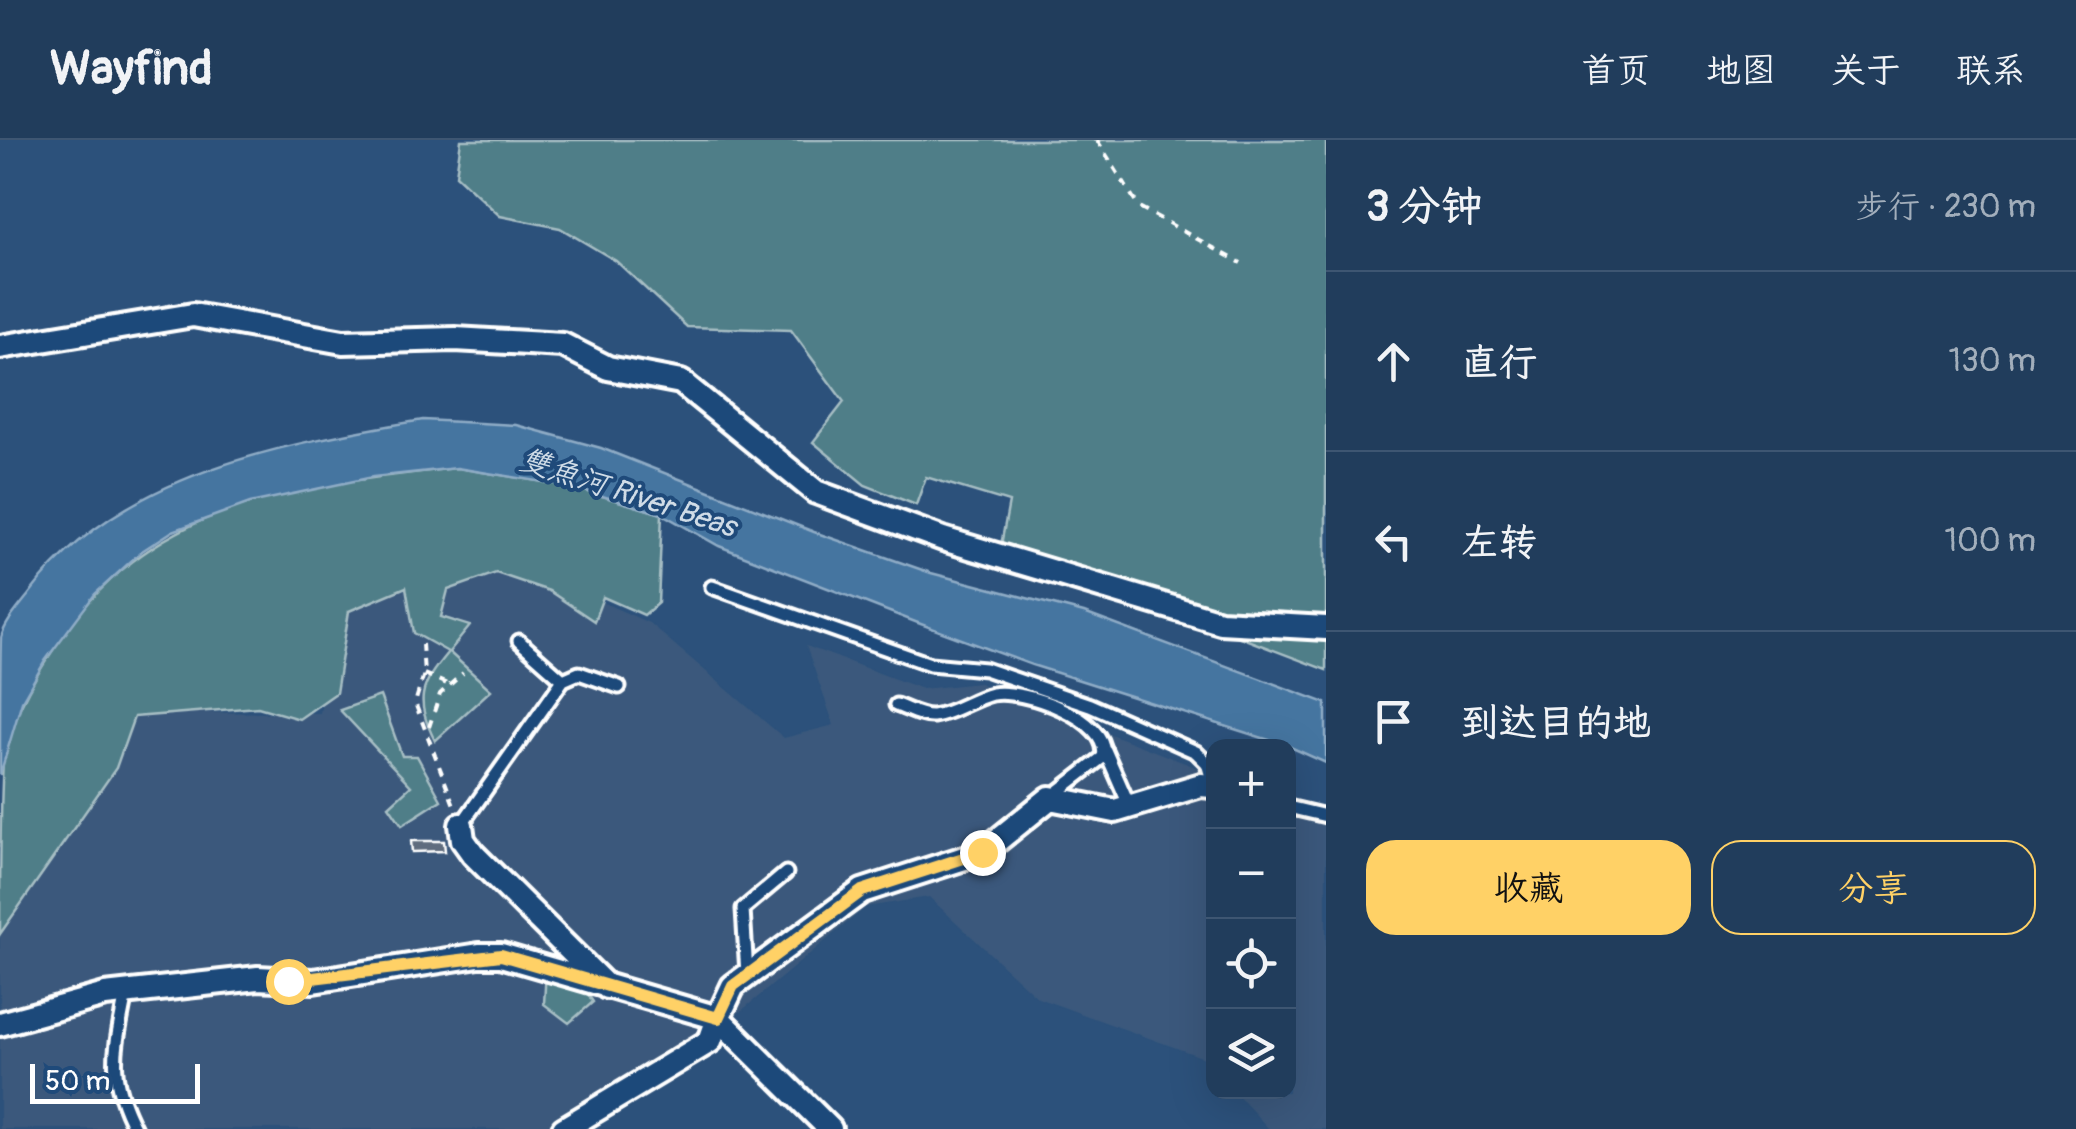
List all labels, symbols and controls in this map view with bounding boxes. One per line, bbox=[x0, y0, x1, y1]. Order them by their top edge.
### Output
text: Wayfind bbox=[50, 39, 213, 99]
text: 首页 bbox=[1581, 49, 1651, 93]
text: 地图 bbox=[1706, 49, 1776, 93]
text: 关于 bbox=[1831, 49, 1901, 93]
text: 联系 bbox=[1956, 49, 2026, 93]
text: 3 分钟 bbox=[1366, 181, 1483, 233]
text: 步行 · 230 m bbox=[1856, 187, 2036, 227]
icon: ahead bbox=[1366, 334, 1421, 389]
text: 直行 bbox=[1461, 339, 1537, 387]
text: 130 m bbox=[1948, 341, 2036, 381]
water label: 雙魚河 River Beas bbox=[515, 441, 744, 547]
icon: left bbox=[1366, 514, 1421, 569]
text: 左转 bbox=[1461, 519, 1537, 567]
text: 100 m bbox=[1944, 521, 2036, 561]
icon: arrive bbox=[1366, 694, 1421, 749]
text: 到达目的地 bbox=[1461, 699, 1651, 747]
map controls bbox=[1206, 739, 1296, 1099]
button: + bbox=[1206, 739, 1296, 829]
button: − bbox=[1206, 829, 1296, 919]
route end bbox=[960, 830, 1006, 876]
button: 收藏 bbox=[1366, 840, 1691, 935]
button: 分享 bbox=[1711, 840, 2036, 935]
button: locate bbox=[1206, 919, 1296, 1009]
route start bbox=[266, 959, 312, 1005]
button: layers bbox=[1206, 1009, 1296, 1099]
scale bar bbox=[30, 1059, 200, 1104]
text: 50 m bbox=[45, 1064, 110, 1099]

